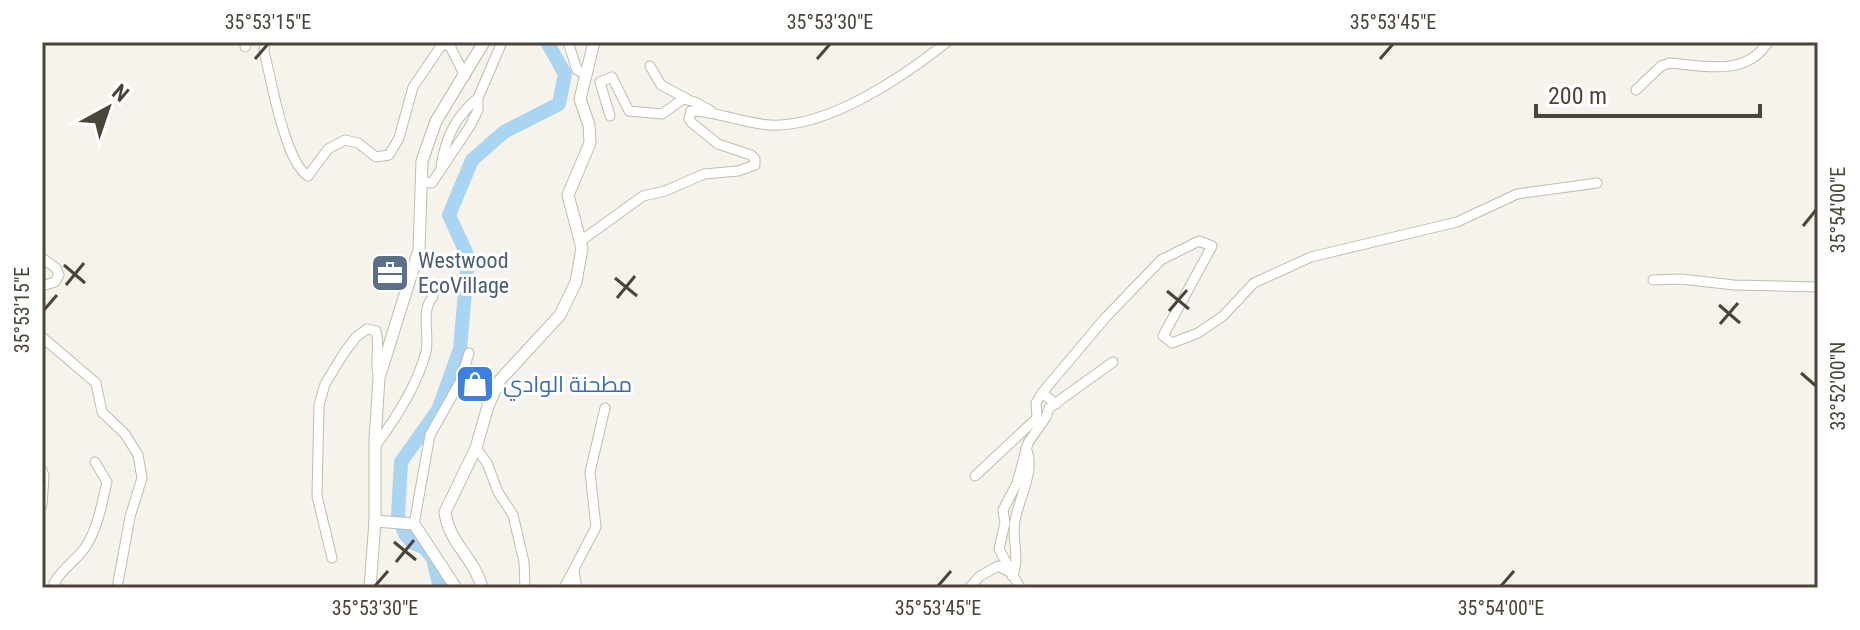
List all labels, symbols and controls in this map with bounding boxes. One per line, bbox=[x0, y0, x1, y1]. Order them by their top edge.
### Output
text: 35°53'15"E bbox=[225, 10, 311, 34]
text: 35°53'30"E bbox=[787, 10, 873, 34]
text: 35°53'45"E bbox=[1350, 10, 1436, 34]
north arrow bbox=[68, 68, 148, 148]
scale bar bbox=[1536, 68, 1760, 118]
text: N bbox=[107, 79, 134, 107]
text: 200 m bbox=[1548, 82, 1607, 110]
text: 35°54'00"E bbox=[1826, 167, 1850, 253]
place label: Westwood EcoVillage bbox=[418, 248, 509, 298]
office icon: Westwood EcoVillage bbox=[369, 252, 411, 294]
text: 35°53'15"E bbox=[10, 267, 34, 353]
text: 33°52'00"N bbox=[1826, 341, 1850, 431]
shop icon: مطحنة الوادي bbox=[454, 363, 496, 405]
place label: مطحنة الوادي bbox=[503, 372, 632, 401]
text: 35°53'30"E bbox=[332, 596, 418, 620]
text: 35°53'45"E bbox=[895, 596, 981, 620]
text: 35°54'00"E bbox=[1458, 596, 1544, 620]

